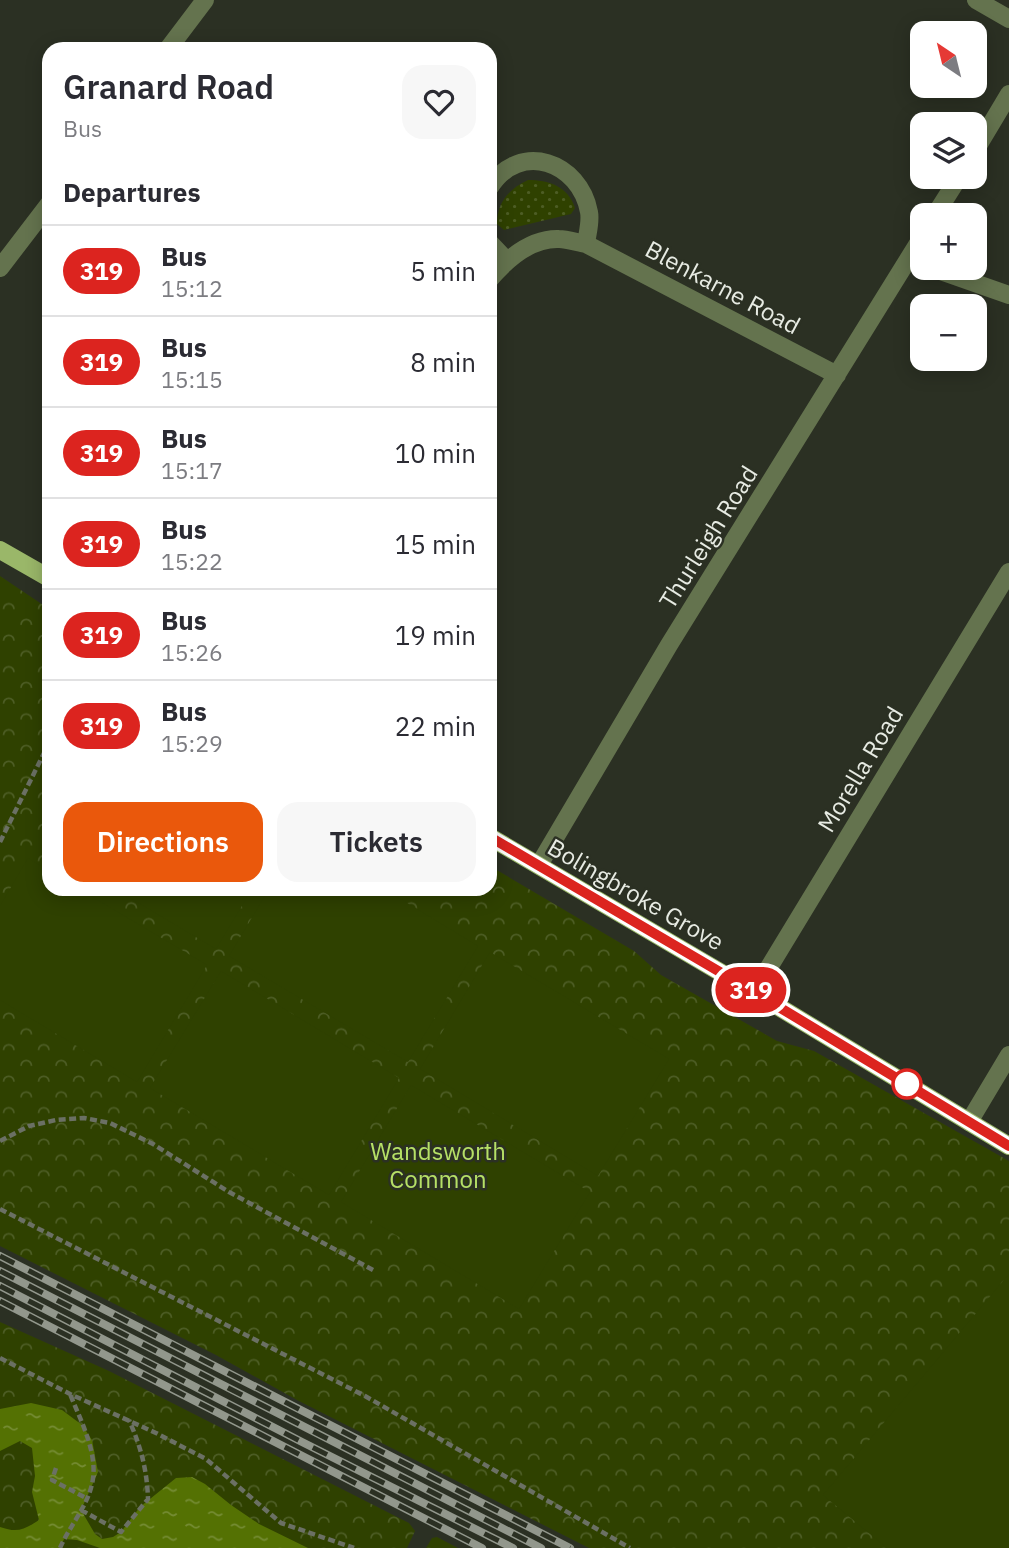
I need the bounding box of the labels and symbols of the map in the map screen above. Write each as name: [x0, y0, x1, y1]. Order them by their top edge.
north arrow: [910, 21, 987, 98]
street label: Blenkarne Road: [640, 233, 806, 341]
street label: Thurleigh Road: [651, 460, 765, 614]
street label: Morella Road: [810, 700, 910, 838]
street label: Bolingbroke Grove: [542, 831, 730, 957]
line badge: 319: [711, 967, 791, 1013]
unlabelled marker: [892, 1069, 922, 1099]
park label: Wandsworth Common: [370, 1135, 506, 1195]

